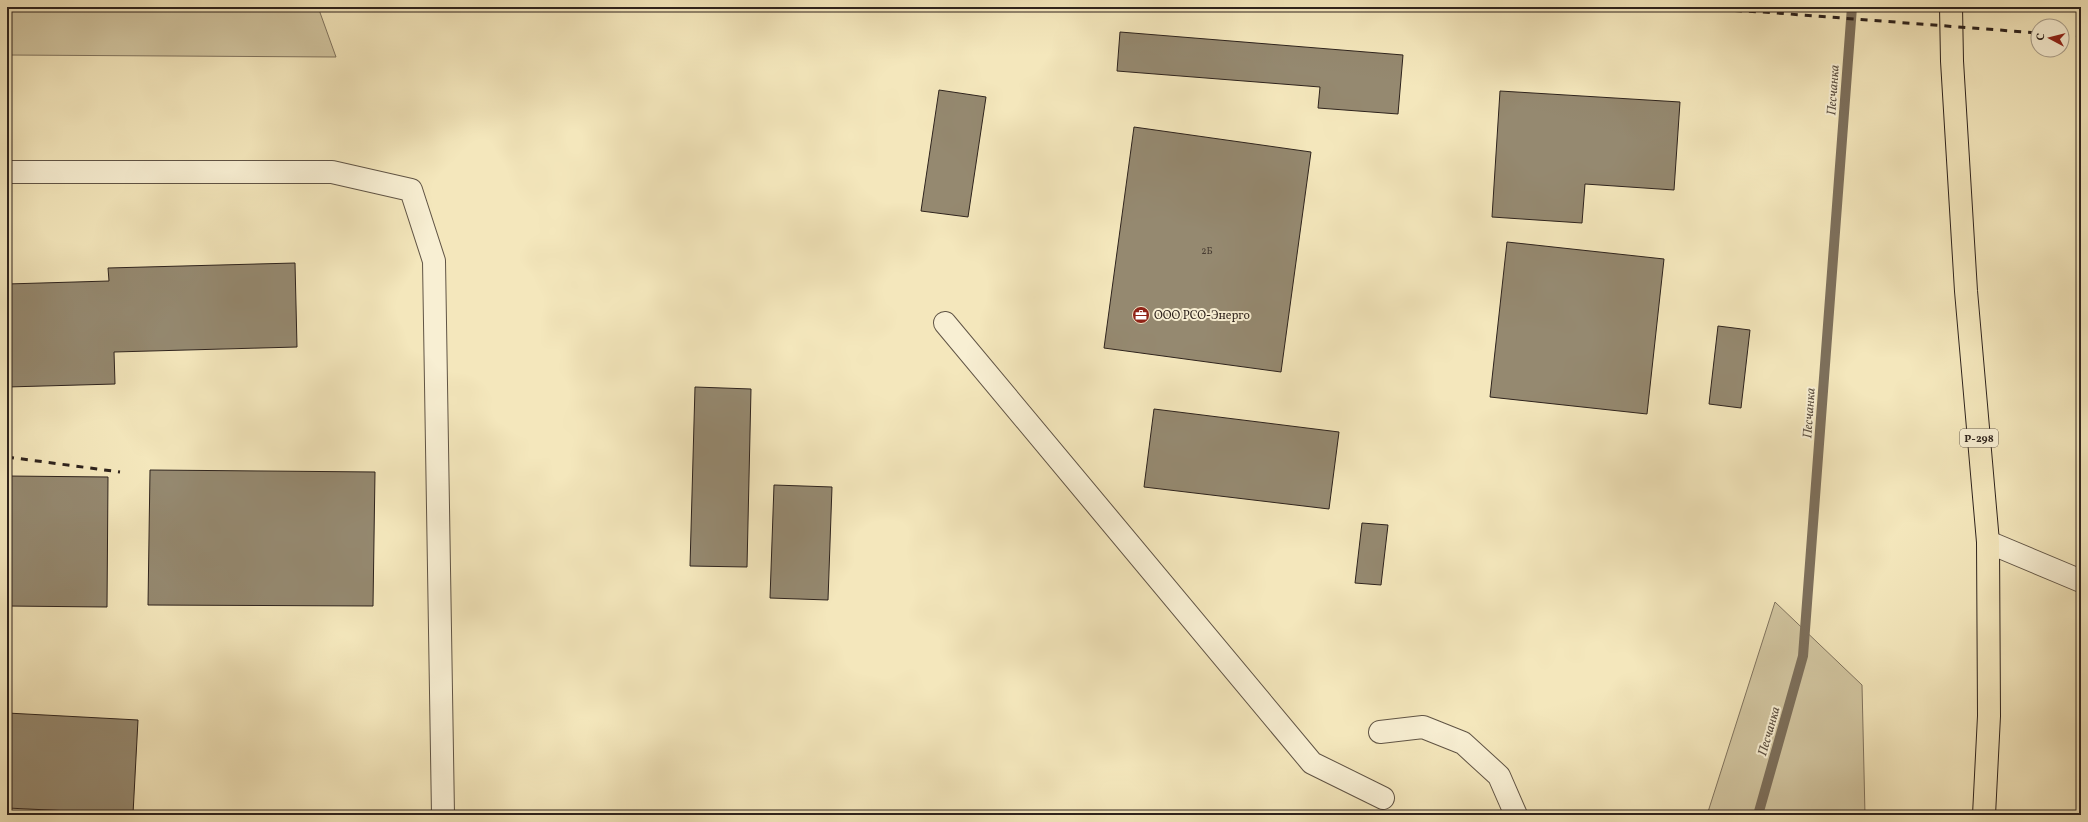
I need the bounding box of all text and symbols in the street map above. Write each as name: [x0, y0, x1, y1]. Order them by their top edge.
north arrow: [2030, 18, 2070, 58]
text: С: [2034, 33, 2049, 41]
water label: Песчанка: [1823, 64, 1845, 116]
house number: 2Б: [1201, 244, 1213, 258]
office icon: ООО РСО-Энерго: [1131, 305, 1151, 325]
place label: ООО РСО-Энерго: [1154, 308, 1250, 324]
water label: Песчанка: [1799, 387, 1821, 439]
road number: Р-298: [1960, 429, 1998, 447]
water label: Песчанка: [1754, 705, 1786, 758]

